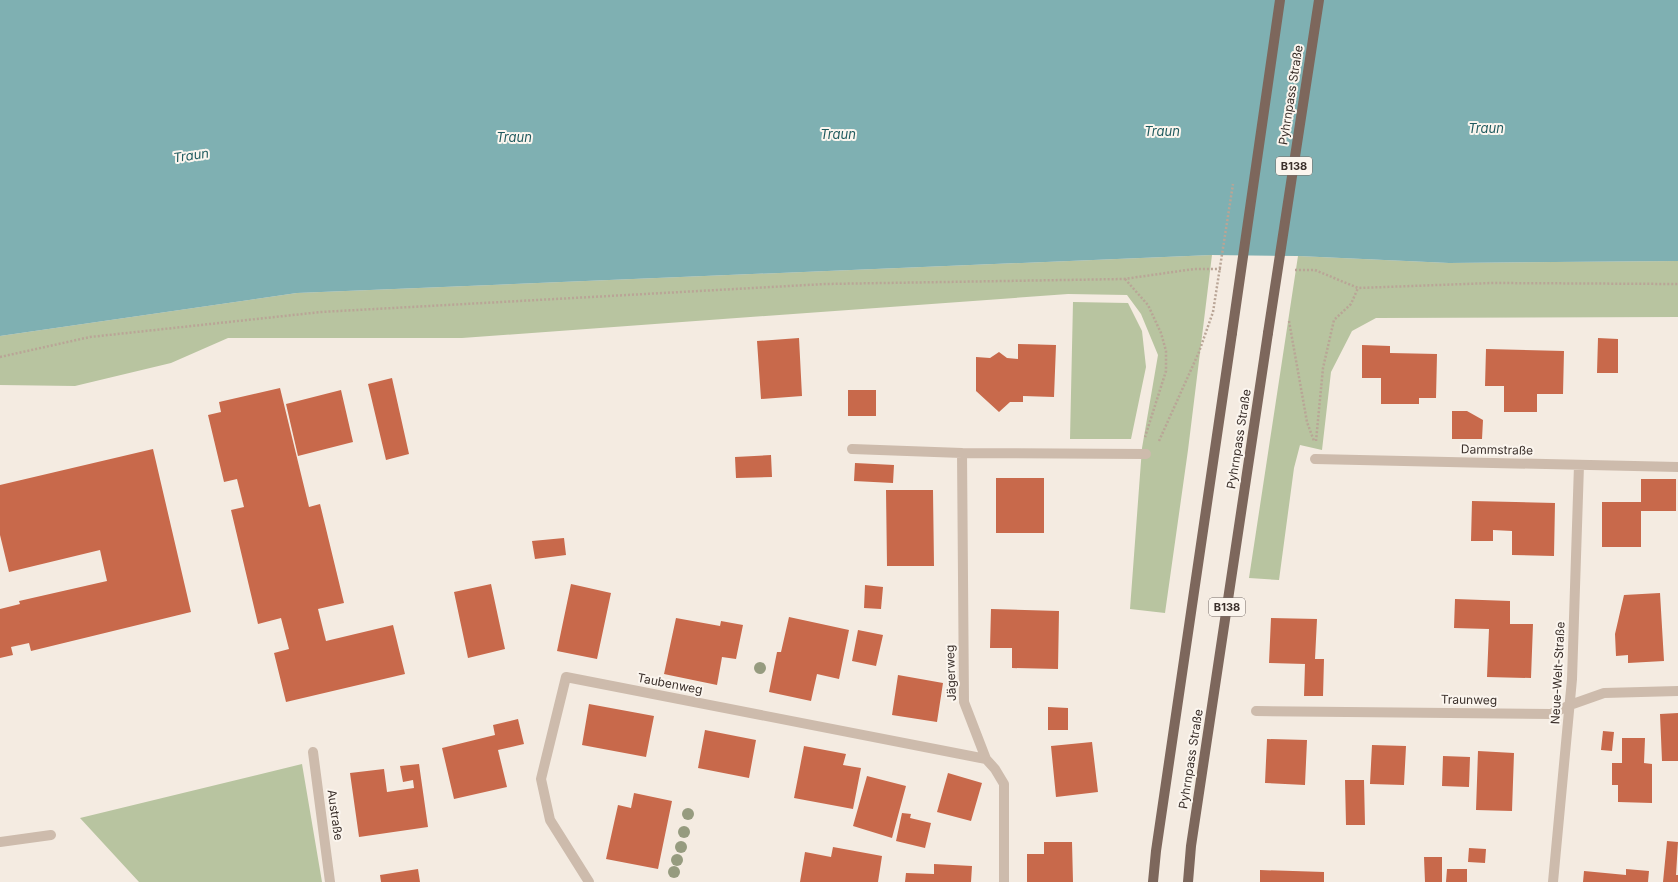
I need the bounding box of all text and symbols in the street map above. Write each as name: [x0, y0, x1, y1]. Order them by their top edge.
street label: Pyhrnpass Straße: [1275, 44, 1306, 146]
water label: Traun: [1468, 120, 1504, 136]
water label: Traun: [1144, 123, 1180, 139]
water label: Traun: [820, 126, 856, 142]
water label: Traun: [496, 129, 532, 145]
water label: Traun: [172, 145, 210, 165]
road number: B138: [1276, 157, 1312, 175]
street label: Pyhrnpass Straße: [1223, 388, 1254, 490]
street label: Dammstraße: [1461, 441, 1533, 458]
road number: B138: [1209, 598, 1245, 616]
street label: Neue-Welt-Straße: [1547, 621, 1568, 725]
street label: Jägerweg: [942, 645, 959, 702]
street label: Taubenweg: [636, 670, 704, 697]
street label: Traunweg: [1441, 692, 1497, 707]
street label: Pyhrnpass Straße: [1175, 708, 1206, 810]
street label: Austraße: [324, 788, 346, 841]

